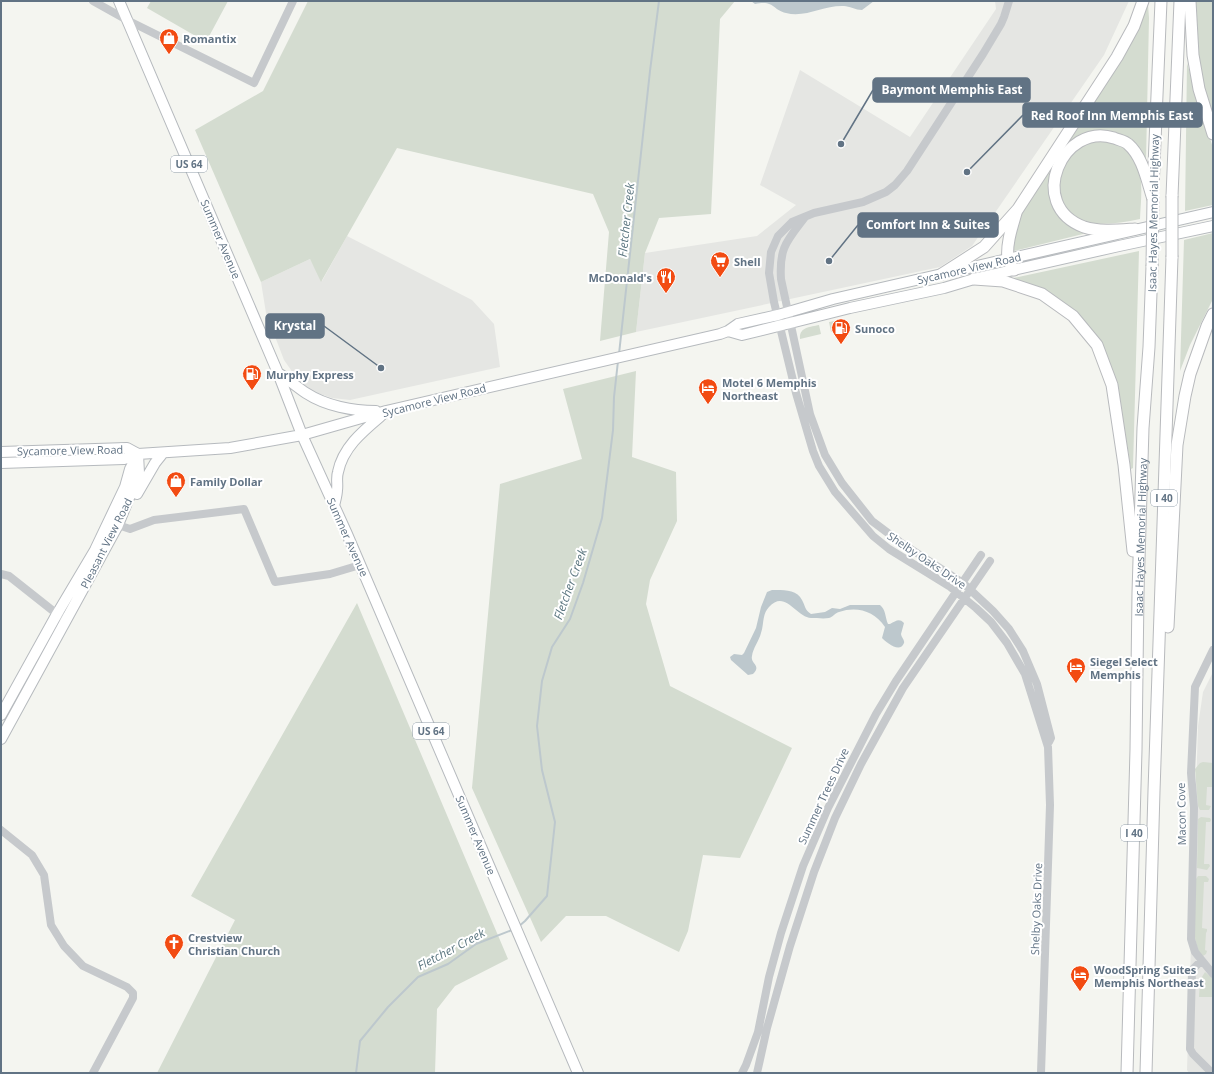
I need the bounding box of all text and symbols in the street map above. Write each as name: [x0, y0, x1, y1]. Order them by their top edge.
shop icon: Romantix: [158, 27, 180, 55]
place label: Romantix: [183, 31, 237, 46]
callout: Baymont Memphis East: [873, 78, 1030, 102]
text: Baymont Memphis East: [881, 81, 1023, 98]
callout: Red Roof Inn Memphis East: [1023, 103, 1202, 127]
text: Red Roof Inn Memphis East: [1031, 107, 1193, 124]
street label: Isaac Hayes Memorial Highway: [1144, 133, 1162, 292]
road number: US 64: [171, 156, 207, 172]
water label: Fletcher Creek: [614, 181, 638, 258]
street label: Summer Avenue: [197, 197, 245, 281]
callout: Comfort Inn & Suites: [858, 213, 998, 237]
text: Comfort Inn & Suites: [866, 216, 990, 233]
street label: Sycamore View Road: [915, 249, 1023, 287]
supermarket icon: Shell: [709, 250, 731, 278]
place label: Shell: [734, 254, 761, 269]
restaurant icon: McDonald's: [655, 266, 677, 294]
place label: McDonald's: [588, 270, 653, 285]
callout: Krystal: [266, 314, 324, 338]
text: Krystal: [274, 317, 316, 334]
fuel station icon: Sunoco: [830, 317, 852, 345]
place label: Sunoco: [855, 321, 895, 336]
fuel station icon: Murphy Express: [241, 363, 263, 391]
place label: Murphy Express: [266, 367, 354, 382]
place label: Motel 6 Memphis Northeast: [722, 375, 817, 403]
hotel icon: Motel 6 Memphis Northeast: [697, 377, 719, 405]
street label: Sycamore View Road: [381, 380, 487, 420]
street label: Sycamore View Road: [17, 442, 123, 458]
street label: Isaac Hayes Memorial Highway: [1130, 457, 1150, 617]
shop icon: Family Dollar: [165, 470, 187, 498]
place label: Family Dollar: [190, 474, 263, 489]
road number: I 40: [1151, 490, 1177, 506]
street label: Pleasant View Road: [77, 495, 135, 591]
street label: Summer Avenue: [324, 495, 372, 579]
street label: Shelby Oaks Drive: [885, 528, 969, 592]
water label: Fletcher Creek: [549, 545, 591, 622]
place label: Siegel Select Memphis: [1090, 654, 1158, 682]
hotel icon: Siegel Select Memphis: [1065, 656, 1087, 684]
road number: US 64: [413, 723, 449, 739]
street label: Summer Trees Drive: [794, 745, 852, 847]
street label: Macon Cove: [1173, 783, 1189, 845]
street label: Summer Avenue: [452, 793, 500, 877]
road number: I 40: [1121, 825, 1147, 841]
street label: Shelby Oaks Drive: [1027, 863, 1045, 955]
water label: Fletcher Creek: [414, 923, 489, 974]
place label: Crestview Christian Church: [188, 930, 280, 958]
church icon: Crestview Christian Church: [163, 932, 185, 960]
place label: WoodSpring Suites Memphis Northeast: [1094, 962, 1204, 990]
hotel icon: WoodSpring Suites Memphis Northeast: [1069, 964, 1091, 992]

